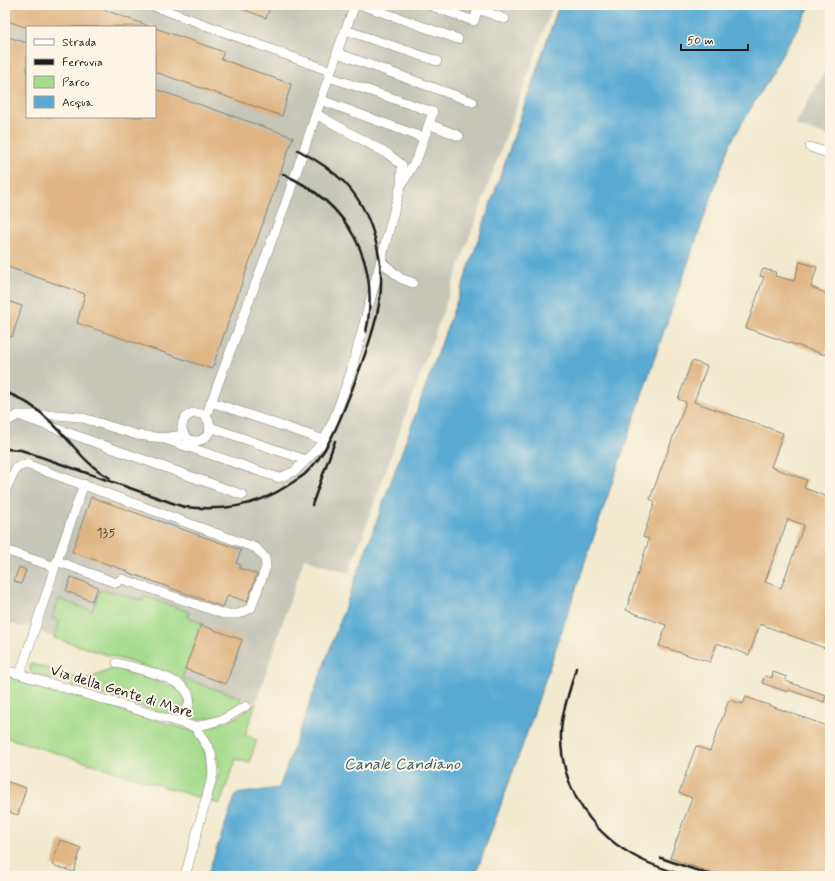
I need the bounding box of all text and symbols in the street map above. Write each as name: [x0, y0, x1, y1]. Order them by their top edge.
legend: [26, 26, 156, 118]
scale bar: [681, 26, 748, 52]
text: 50 m: [687, 33, 714, 49]
text: Strada: [62, 35, 96, 51]
text: Ferrovia: [62, 55, 103, 71]
text: Parco: [62, 75, 90, 91]
text: Acqua: [62, 95, 93, 111]
house number: 135: [97, 525, 115, 542]
street label: Via della Gente di Mare: [48, 661, 196, 723]
water label: Canale Candiano: [344, 754, 461, 775]

